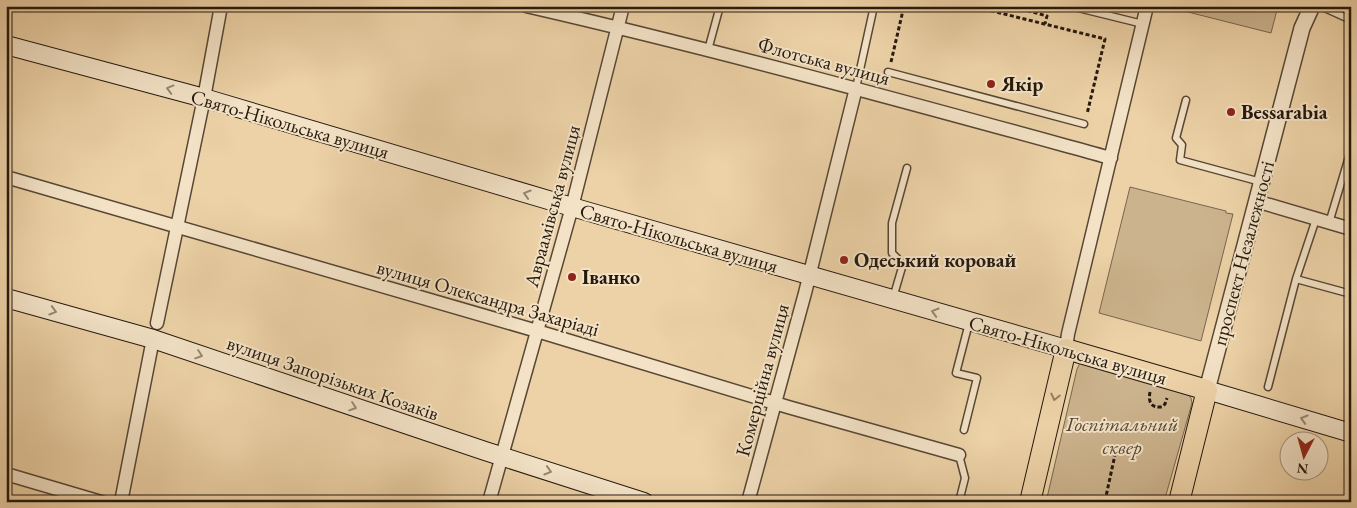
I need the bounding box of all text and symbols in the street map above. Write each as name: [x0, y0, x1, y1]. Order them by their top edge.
street label: Флотська вулиця: [755, 31, 893, 91]
place label: Якір: [1000, 71, 1043, 97]
marker: Якір: [985, 78, 997, 90]
street label: Свято-Нікольська вулиця: [188, 83, 392, 165]
one-way arrow: [165, 84, 174, 95]
place label: Bessarabia: [1241, 99, 1328, 125]
marker: Bessarabia: [1225, 106, 1237, 118]
street label: Авраамівська вулиця: [518, 122, 586, 291]
street label: проспект Незалежності: [1206, 158, 1280, 348]
one-way arrow: [524, 189, 532, 199]
street label: Свято-Нікольська вулиця: [577, 197, 781, 279]
place label: Одеський коровай: [854, 247, 1016, 273]
street label: вулиця Олександра Захаріаді: [374, 254, 602, 342]
marker: Одеський коровай: [838, 254, 850, 266]
place label: Іванко: [582, 264, 640, 290]
marker: Іванко: [566, 271, 578, 283]
street label: Комерційна вулиця: [729, 301, 795, 459]
one-way arrow: [49, 305, 58, 316]
one-way arrow: [931, 307, 939, 317]
street label: Свято-Нікольська вулиця: [966, 309, 1170, 391]
street label: вулиця Запорізьких Козаків: [224, 330, 442, 426]
one-way arrow: [194, 349, 202, 359]
one-way arrow: [1050, 392, 1061, 401]
one-way arrow: [348, 401, 356, 411]
park label: Госпітальний сквер: [1065, 411, 1178, 460]
one-way arrow: [1300, 414, 1309, 424]
north arrow: [1280, 430, 1330, 480]
text: N: [1295, 459, 1309, 478]
one-way arrow: [543, 466, 551, 476]

